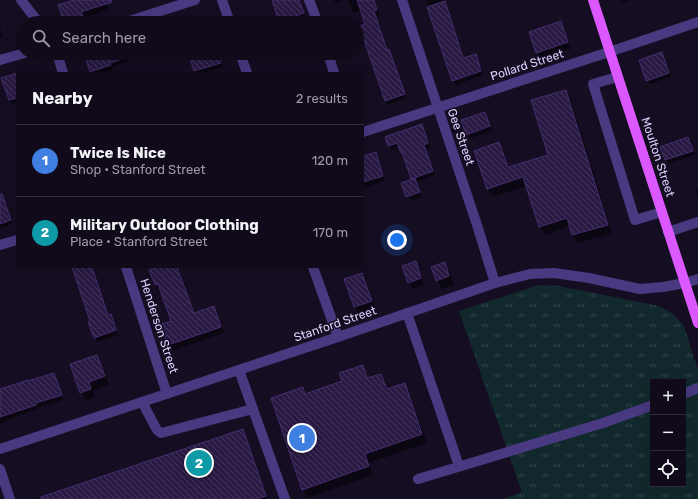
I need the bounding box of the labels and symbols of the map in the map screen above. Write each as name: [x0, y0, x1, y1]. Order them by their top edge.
street label: Pollard Street: [489, 46, 566, 83]
street label: Gee Street: [445, 107, 477, 168]
street label: Moulton Street: [639, 115, 678, 199]
your location: [387, 230, 407, 250]
street label: Henderson Street: [137, 277, 181, 375]
street label: Stanford Street: [292, 303, 378, 345]
pin: 1: [289, 423, 315, 453]
pin: 2: [186, 448, 212, 478]

